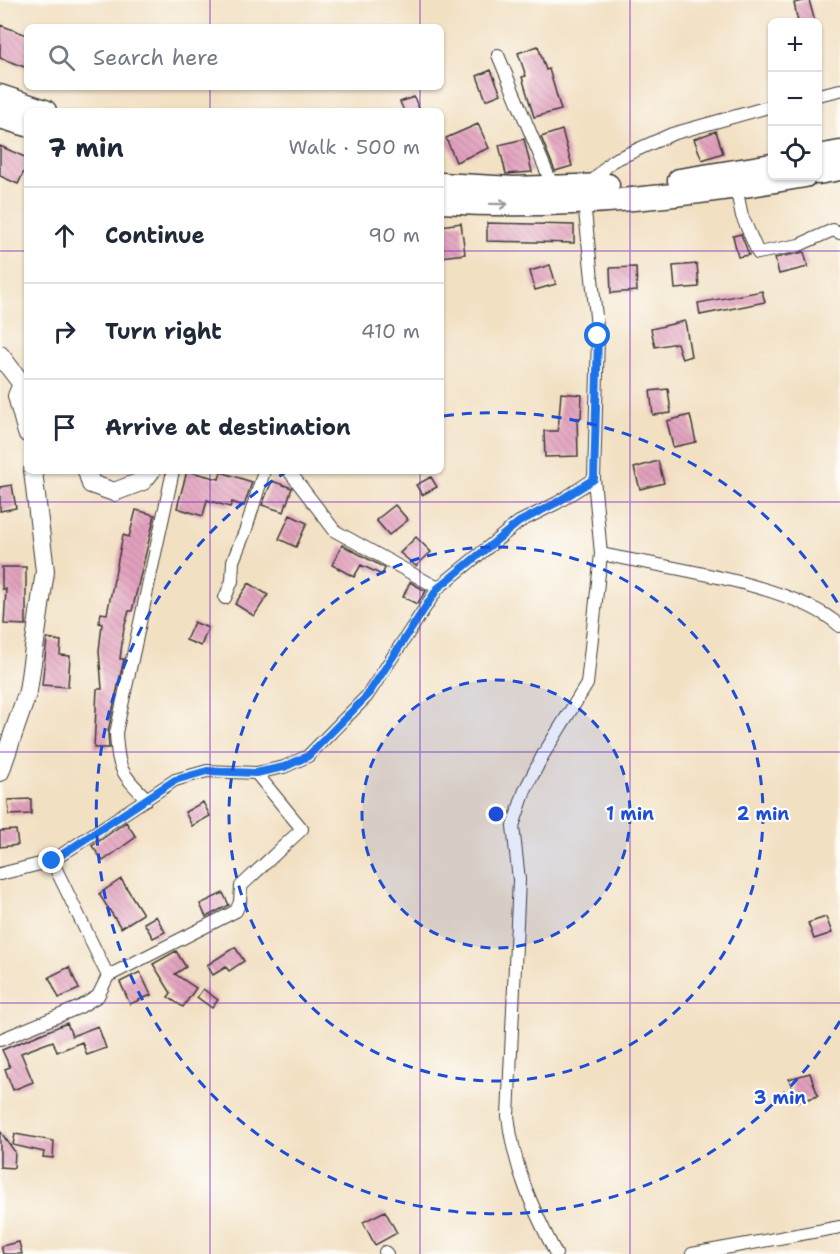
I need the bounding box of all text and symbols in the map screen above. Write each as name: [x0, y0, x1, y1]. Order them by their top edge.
map controls: [768, 18, 822, 180]
button: +: [768, 18, 822, 72]
search box: [24, 24, 444, 90]
icon: search: [45, 41, 78, 74]
text: Search here: [93, 43, 219, 72]
button: −: [768, 72, 822, 126]
button: locate: [768, 126, 822, 180]
text: 7 min: [48, 130, 124, 165]
text: Walk · 500 m: [288, 134, 420, 160]
one-way arrow: [489, 198, 509, 210]
icon: ahead: [48, 219, 81, 252]
text: Continue: [105, 221, 205, 250]
text: 90 m: [368, 222, 420, 248]
icon: right: [48, 315, 81, 348]
text: Turn right: [105, 317, 222, 346]
text: 410 m: [361, 318, 420, 344]
route start: [584, 322, 610, 348]
icon: arrive: [48, 411, 81, 444]
text: Arrive at destination: [105, 413, 351, 442]
text: 1 min: [606, 802, 654, 826]
text: 2 min: [737, 802, 789, 826]
centre of rings: [486, 804, 506, 824]
route end: [38, 847, 64, 873]
text: 3 min: [754, 1086, 806, 1110]

